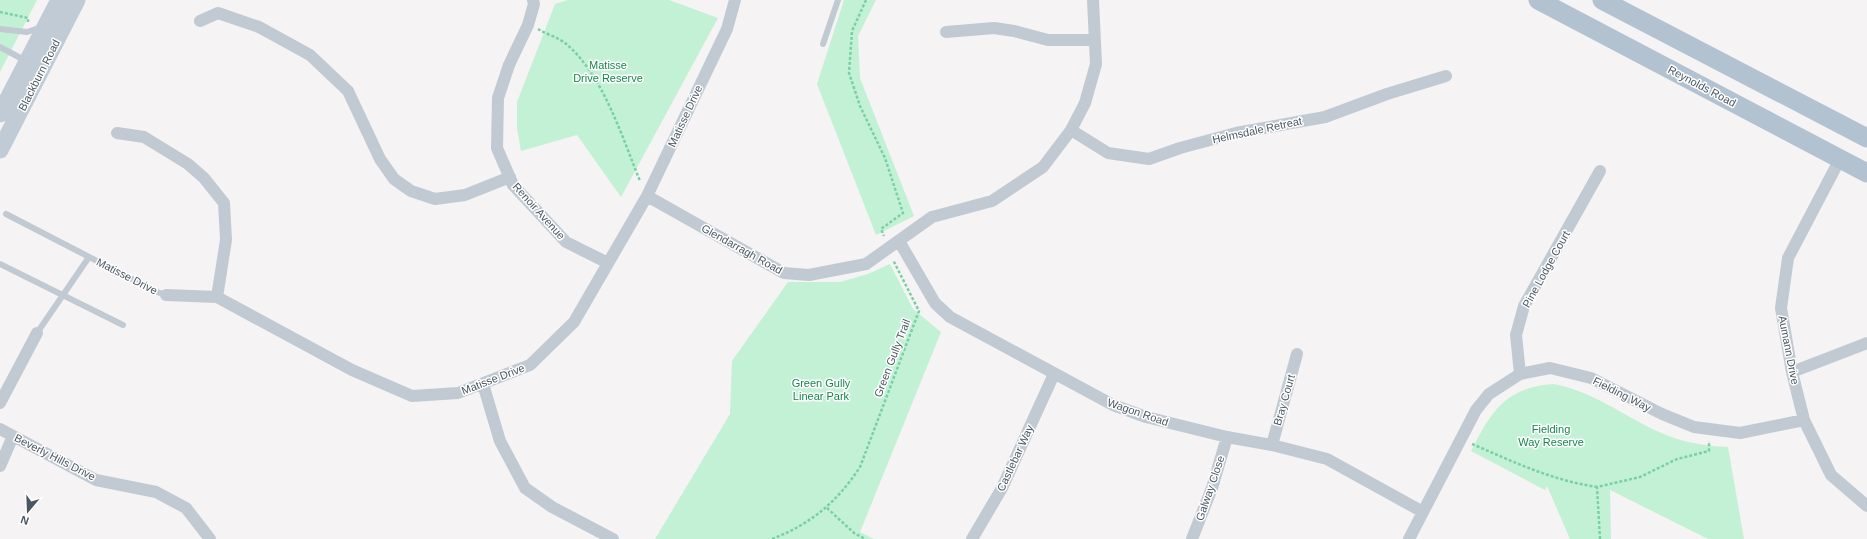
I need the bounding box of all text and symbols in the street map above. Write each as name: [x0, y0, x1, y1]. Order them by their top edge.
street label: Blackburn Road: [16, 37, 62, 113]
park label: Matisse Drive Reserve: [573, 59, 643, 84]
street label: Reynolds Road: [1666, 63, 1738, 109]
street label: Matisse Drive: [665, 83, 705, 149]
street label: Helmsdale Retreat: [1211, 115, 1303, 145]
street label: Renoir Avenue: [510, 180, 568, 242]
street label: Glendarragh Road: [700, 222, 784, 276]
street label: Pine Lodge Court: [1520, 229, 1572, 309]
street label: Matisse Drive: [95, 256, 159, 296]
street label: Aumann Drive: [1776, 315, 1802, 385]
street label: Green Gully Trail: [872, 317, 912, 399]
street label: Matisse Drive: [460, 361, 526, 397]
street label: Bray Court: [1271, 373, 1297, 427]
street label: Fielding Way: [1591, 374, 1653, 414]
park label: Green Gully Linear Park: [792, 377, 851, 402]
street label: Wagon Road: [1106, 396, 1170, 428]
street label: Castlebar Way: [994, 423, 1036, 493]
park label: Fielding Way Reserve: [1518, 423, 1584, 448]
street label: Beverly Hills Drive: [13, 431, 97, 483]
street label: Galway Close: [1193, 454, 1227, 522]
north arrow: [8, 491, 48, 531]
text: N: [19, 513, 30, 527]

